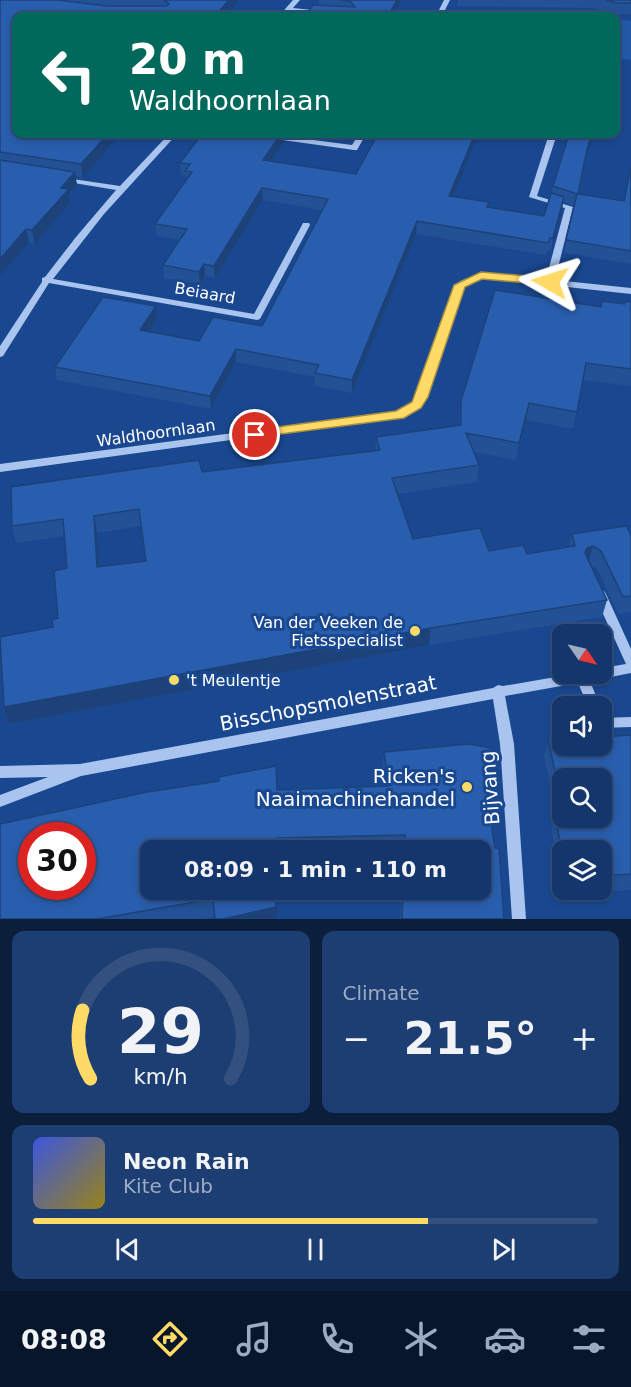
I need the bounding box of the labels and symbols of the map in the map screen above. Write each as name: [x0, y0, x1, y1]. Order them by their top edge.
position arrow: [518, 250, 582, 314]
street label: Beiaard: [173, 278, 237, 308]
pin: [229, 409, 280, 460]
street label: Waldhoornlaan: [95, 415, 217, 451]
place label: Van der Veeken de Fietsspecialist: [253, 613, 403, 650]
marker: Van der Veeken de Fietsspecialist: [408, 624, 422, 638]
north arrow: [552, 624, 612, 684]
street label: Bisschopsmolenstraat: [218, 670, 439, 736]
place label: 't Meulentje: [186, 671, 281, 690]
marker: 't Meulentje: [167, 673, 181, 687]
street label: Bijvang: [475, 750, 505, 826]
place label: Ricken's Naaimachinehandel: [256, 764, 455, 811]
marker: Ricken's Naaimachinehandel: [460, 780, 474, 794]
speed limit sign: 30: [18, 822, 96, 900]

